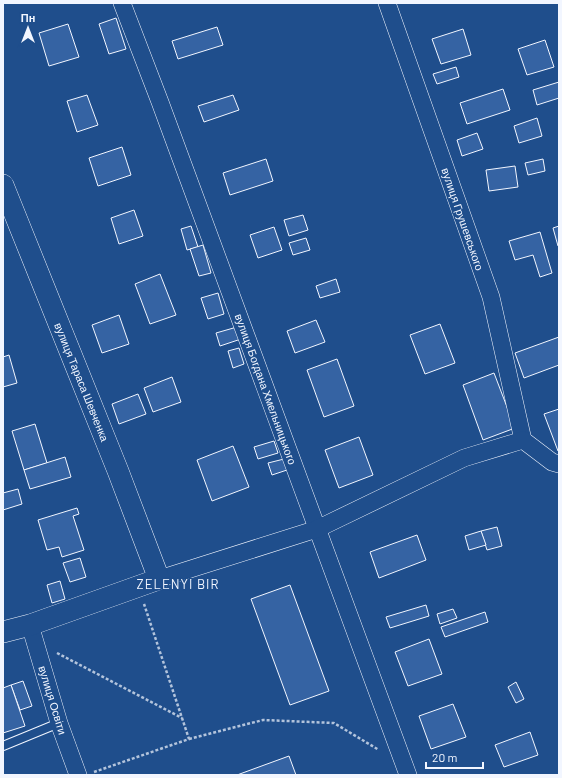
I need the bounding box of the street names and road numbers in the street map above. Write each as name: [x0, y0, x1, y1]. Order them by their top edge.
street label: вулиця Грушевського: [439, 166, 487, 272]
street label: вулиця Богдана Хмельницького: [233, 312, 299, 466]
street label: вулиця Тараса Шевченка: [52, 321, 112, 444]
street label: вулиця Освіти: [36, 664, 70, 736]

